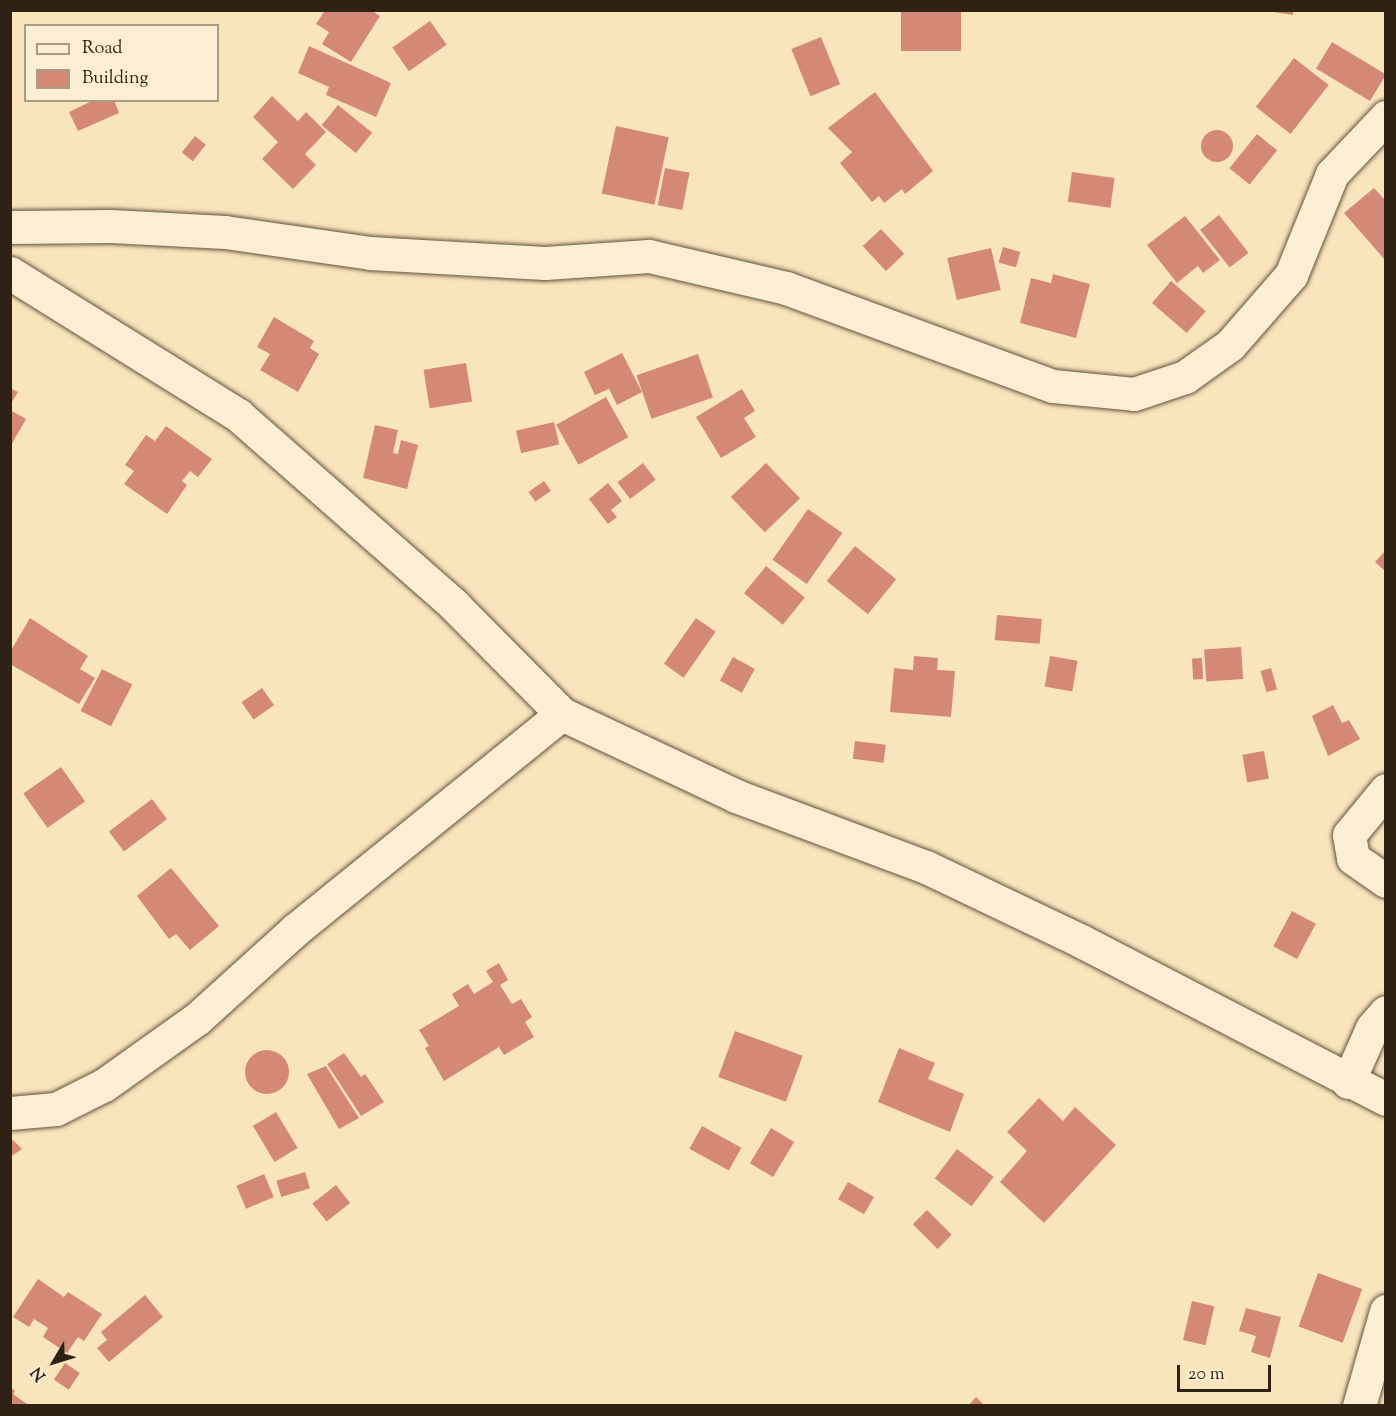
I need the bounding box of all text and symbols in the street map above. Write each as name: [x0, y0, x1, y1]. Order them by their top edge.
legend: [24, 24, 219, 102]
text: Road: [82, 36, 122, 62]
text: Building: [82, 66, 148, 92]
north arrow: [24, 1332, 84, 1392]
scale bar: [1180, 1353, 1274, 1391]
text: N: [26, 1361, 52, 1386]
text: 20 m: [1188, 1362, 1225, 1388]

